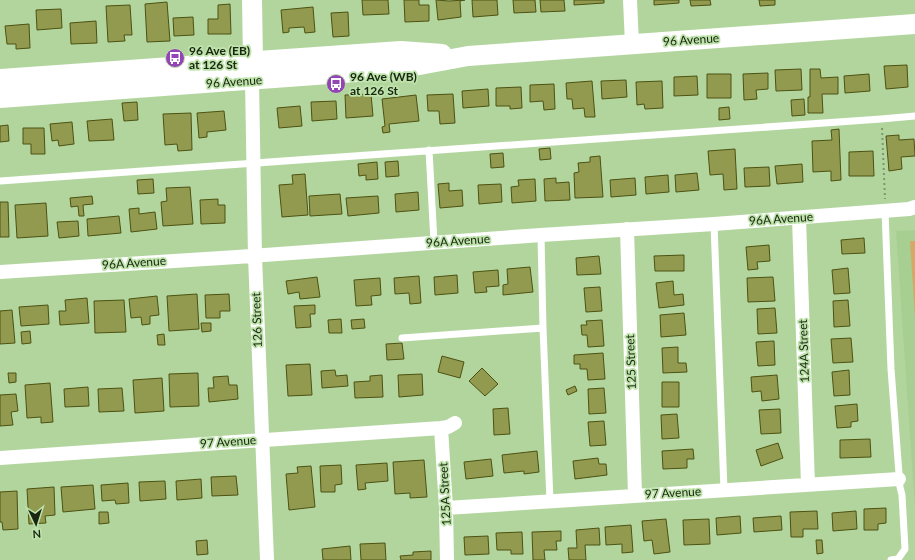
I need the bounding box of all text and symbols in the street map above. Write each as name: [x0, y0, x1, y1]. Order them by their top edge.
street label: 96 Avenue: [662, 30, 720, 49]
place label: 96 Ave (EB) at 126 St: [189, 43, 250, 72]
bus stop icon: 96 Ave (EB) at 126 St: [164, 47, 186, 69]
place label: 96 Ave (WB) at 126 St: [350, 69, 417, 98]
street label: 96 Avenue: [205, 72, 263, 91]
bus stop icon: 96 Ave (WB) at 126 St: [325, 73, 347, 95]
street label: 96A Avenue: [748, 209, 813, 228]
street label: 96A Avenue: [425, 231, 490, 250]
street label: 96A Avenue: [101, 253, 166, 272]
street label: 126 Street: [248, 291, 265, 348]
street label: 124A Street: [795, 318, 812, 383]
street label: 125 Street: [622, 333, 639, 390]
street label: 97 Avenue: [199, 432, 257, 451]
street label: 125A Street: [435, 461, 454, 526]
street label: 97 Avenue: [644, 484, 701, 501]
north arrow: [16, 504, 56, 544]
text: N: [32, 528, 41, 541]

